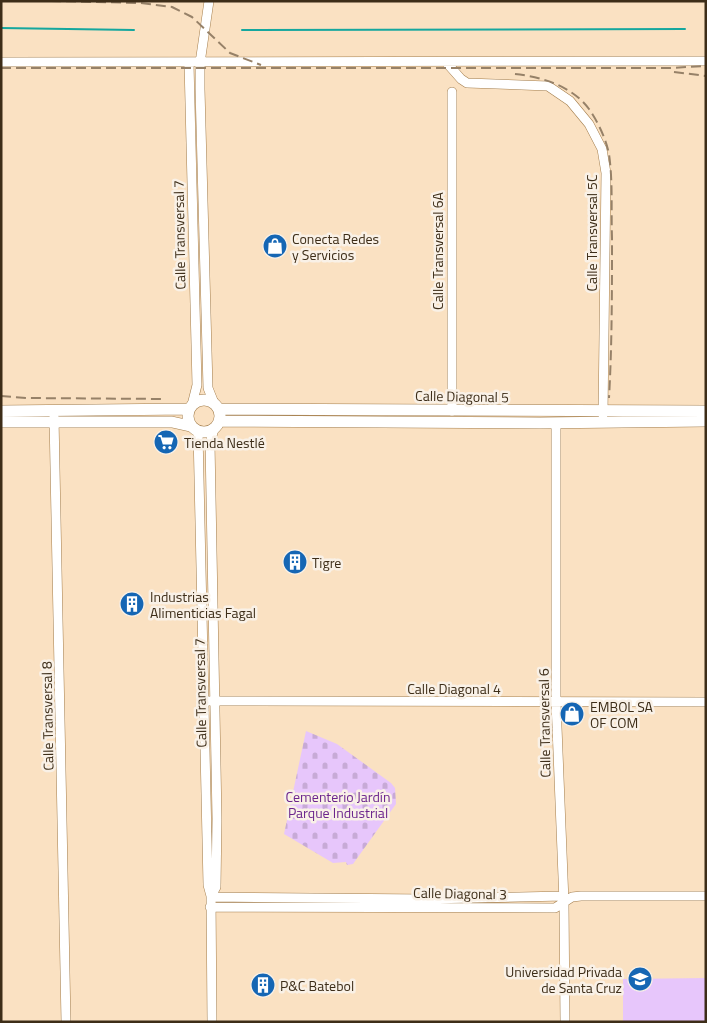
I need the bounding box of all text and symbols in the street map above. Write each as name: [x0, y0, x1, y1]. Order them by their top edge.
street label: Calle Transversal 5C: [581, 174, 602, 292]
street label: Calle Transversal 7: [168, 180, 190, 290]
street label: Calle Transversal 6A: [427, 191, 448, 310]
place label: Conecta Redes y Servicios: [292, 228, 379, 265]
shop icon: Conecta Redes y Servicios: [262, 233, 288, 259]
street label: Calle Diagonal 5: [415, 385, 509, 407]
supermarket icon: Tienda Nestlé: [153, 429, 179, 455]
place label: Tienda Nestlé: [184, 432, 265, 453]
building icon: Tigre: [282, 549, 308, 575]
place label: Tigre: [312, 552, 341, 573]
place label: Industrias Alimenticias Fagal: [150, 586, 256, 623]
building icon: Industrias Alimenticias Fagal: [119, 591, 145, 617]
street label: Calle Transversal 7: [189, 638, 211, 748]
street label: Calle Transversal 8: [36, 661, 58, 771]
street label: Calle Transversal 6: [533, 668, 555, 778]
street label: Calle Diagonal 4: [407, 678, 501, 699]
place label: EMBOL SA OF COM: [590, 696, 654, 733]
shop icon: EMBOL SA OF COM: [559, 701, 585, 727]
park label: Cementerio Jardín Parque Industrial: [286, 786, 390, 823]
street label: Calle Diagonal 3: [413, 882, 507, 904]
place label: Universidad Privada de Santa Cruz: [505, 961, 622, 998]
school or university icon: Universidad Privada de Santa Cruz: [627, 966, 653, 992]
building icon: P&C Batebol: [250, 972, 276, 998]
place label: P&C Batebol: [280, 975, 354, 996]

